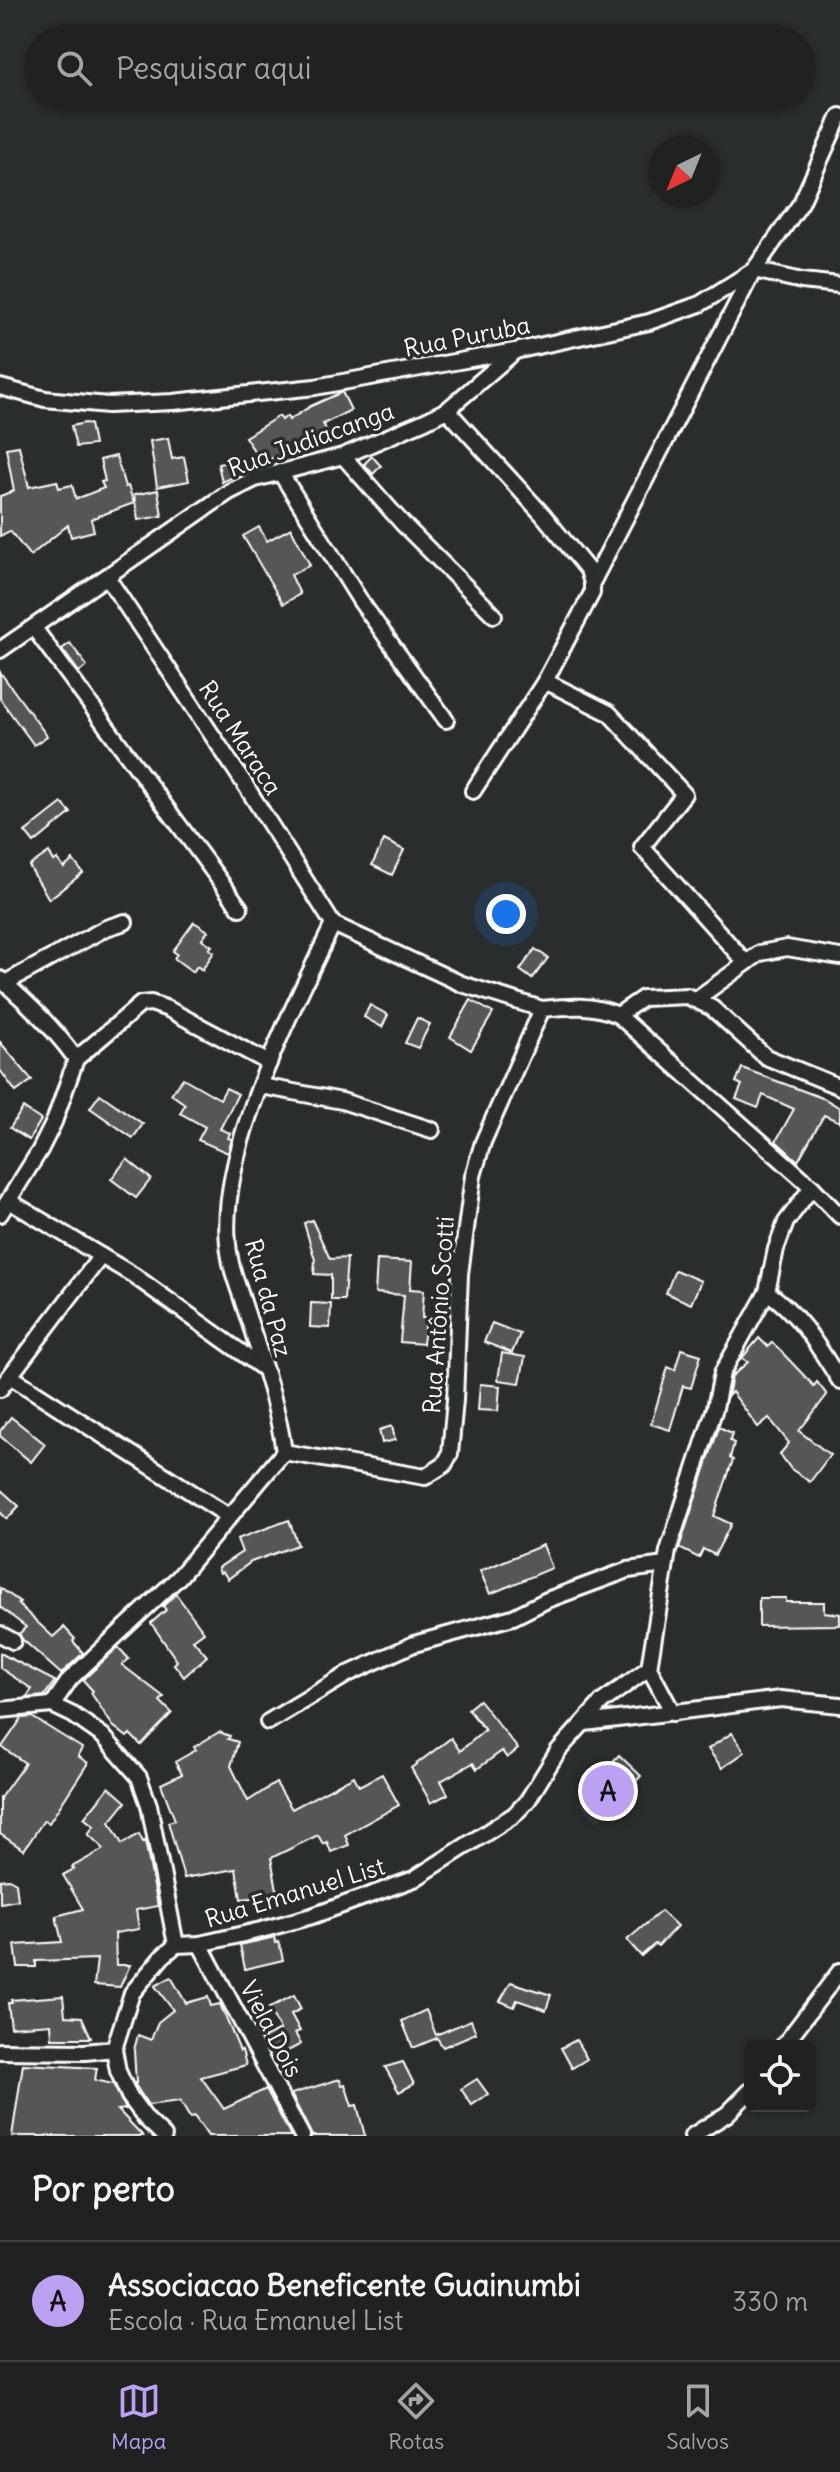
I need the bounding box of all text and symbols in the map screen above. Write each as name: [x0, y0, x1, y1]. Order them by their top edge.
search box: [24, 24, 816, 112]
icon: search: [52, 46, 96, 90]
text: Pesquisar aqui: [116, 49, 312, 87]
north arrow: [648, 136, 720, 208]
street label: Rua Puruba: [401, 309, 532, 363]
street label: Rua Judiacanga: [224, 395, 398, 483]
street label: Rua Maraca: [193, 675, 289, 800]
your location: [486, 894, 526, 934]
street label: Rua Antônio Scotti: [416, 1215, 460, 1415]
street label: Rua da Paz: [239, 1235, 299, 1360]
pin: A: [582, 1761, 634, 1821]
street label: Rua Emanuel List: [201, 1850, 388, 1934]
street label: Viela Dois: [234, 1975, 310, 2082]
map controls: [744, 2040, 816, 2112]
button: locate: [744, 2040, 816, 2112]
text: Por perto: [32, 2167, 175, 2210]
text: Associacao Beneficente Guainumbi: [108, 2266, 581, 2304]
text: A: [50, 2285, 66, 2318]
text: 330 m: [732, 2285, 808, 2318]
text: Escola · Rua Emanuel List: [108, 2304, 403, 2337]
tab: Mapa: [111, 2379, 166, 2455]
tab: Rotas: [388, 2379, 444, 2455]
tab: Salvos: [666, 2379, 729, 2455]

